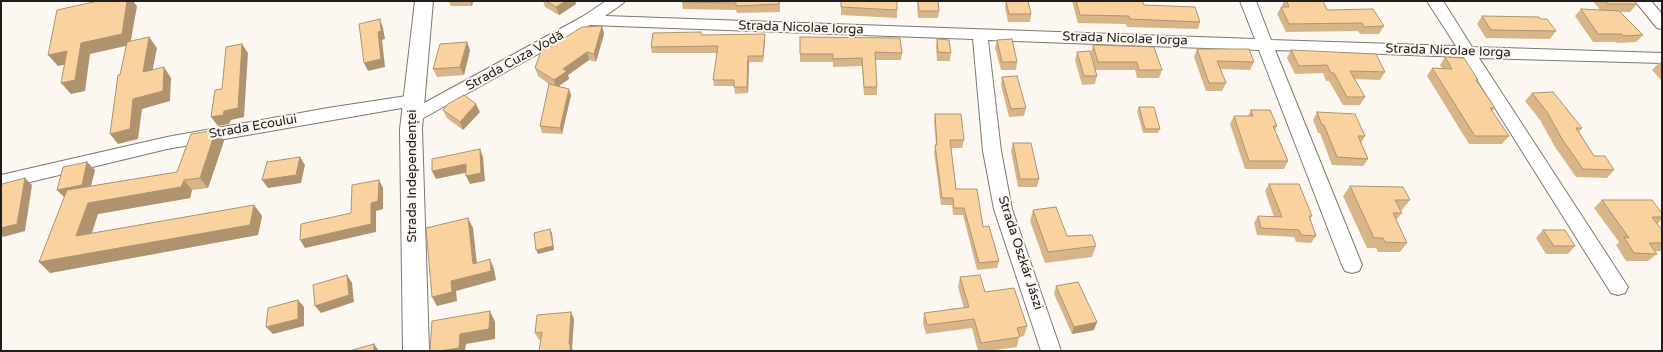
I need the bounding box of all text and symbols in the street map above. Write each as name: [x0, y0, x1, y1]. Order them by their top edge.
street label: Strada Nicolae Iorga: [738, 18, 864, 38]
street label: Strada Cuza Vodă: [463, 28, 567, 94]
street label: Strada Nicolae Iorga: [1062, 29, 1188, 49]
street label: Strada Nicolae Iorga: [1385, 41, 1511, 61]
street label: Strada Independenței: [405, 109, 421, 243]
street label: Strada Ecoului: [208, 112, 298, 142]
street label: Strada Oszkár Jászi: [994, 194, 1046, 312]

